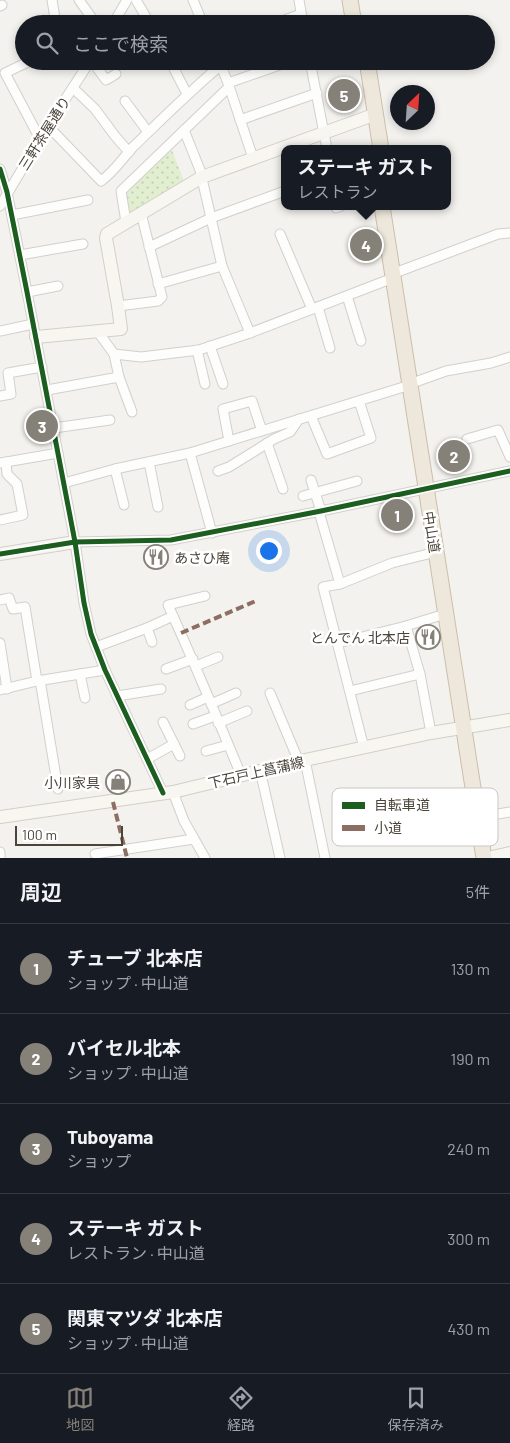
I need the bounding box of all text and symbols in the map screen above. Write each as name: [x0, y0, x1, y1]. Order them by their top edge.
search box: [15, 15, 495, 70]
icon: search: [33, 29, 61, 57]
text: ここで検索: [73, 32, 168, 55]
pin: 5: [328, 76, 360, 114]
north arrow: [390, 85, 435, 130]
street label: 三軒茶屋通り: [15, 93, 73, 173]
popup: [281, 145, 451, 210]
text: ステーキ ガスト: [298, 155, 434, 178]
text: レストラン: [298, 182, 378, 201]
pin: 4: [350, 226, 382, 264]
pin: 3: [26, 407, 58, 445]
pin: 2: [438, 437, 470, 475]
pin: 1: [381, 496, 413, 534]
street label: 中山道: [420, 510, 444, 554]
your location: [256, 538, 282, 564]
restaurant icon: あさひ庵: [143, 544, 169, 570]
place label: あさひ庵: [174, 549, 230, 566]
restaurant icon: とんでん 北本店: [415, 624, 441, 650]
place label: とんでん 北本店: [310, 629, 410, 646]
street label: 下石戸上菖蒲線: [206, 753, 306, 791]
shop icon: 小川家具: [105, 769, 131, 795]
place label: 小川家具: [44, 774, 100, 791]
legend: [332, 788, 498, 846]
text: 自転車道: [374, 796, 430, 813]
text: 小道: [374, 819, 402, 836]
scale bar: [15, 823, 122, 846]
text: 100 m: [22, 826, 57, 843]
text: 周辺: [20, 879, 62, 904]
text: 5件: [466, 882, 490, 901]
text: チューブ 北本店: [67, 946, 203, 969]
text: 1: [33, 959, 39, 978]
text: 130 m: [451, 959, 490, 978]
text: ショップ · 中山道: [67, 973, 189, 992]
text: バイセル北本: [67, 1036, 181, 1059]
text: 2: [32, 1049, 40, 1068]
text: 190 m: [451, 1049, 490, 1068]
text: ショップ · 中山道: [67, 1063, 189, 1082]
text: Tuboyama: [67, 1125, 153, 1148]
text: 3: [32, 1139, 40, 1158]
text: 240 m: [447, 1139, 490, 1158]
text: ショップ: [67, 1151, 131, 1170]
text: ステーキ ガスト: [67, 1216, 204, 1239]
text: 4: [31, 1229, 41, 1248]
text: 300 m: [447, 1229, 490, 1248]
text: レストラン · 中山道: [67, 1243, 205, 1262]
text: 関東マツダ 北本店: [67, 1306, 223, 1329]
text: 5: [32, 1319, 40, 1338]
text: 430 m: [447, 1319, 490, 1338]
text: ショップ · 中山道: [67, 1333, 189, 1352]
tab: 地図: [66, 1384, 94, 1434]
tab: 経路: [227, 1384, 255, 1434]
tab: 保存済み: [388, 1384, 444, 1434]

